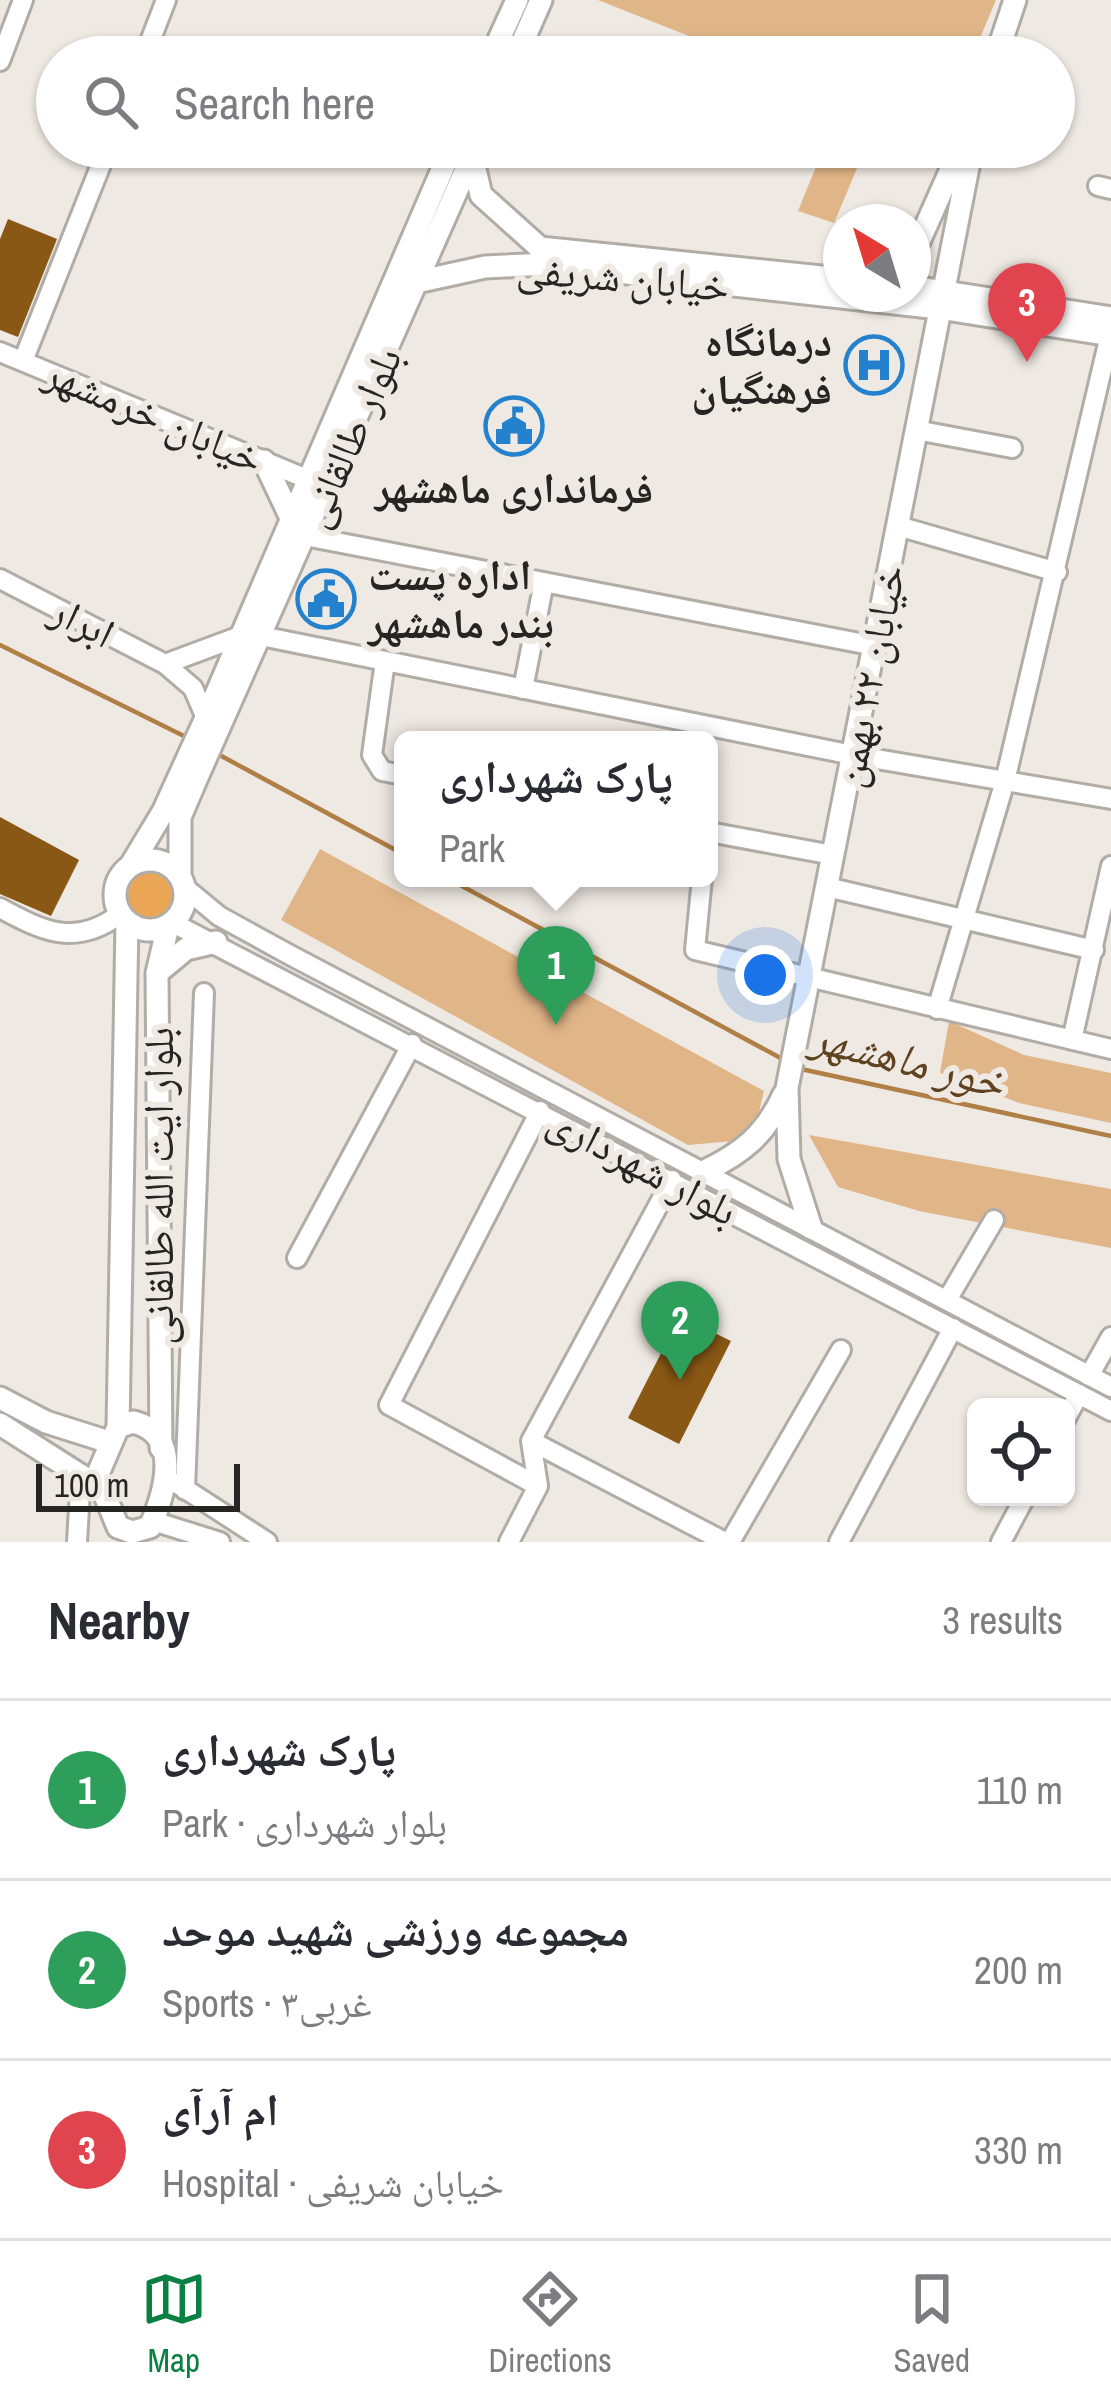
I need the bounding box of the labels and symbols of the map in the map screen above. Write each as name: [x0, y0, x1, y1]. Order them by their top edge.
north arrow: [823, 204, 931, 312]
street label: خیابان شریفی: [514, 240, 732, 314]
pin: 3: [988, 263, 1066, 362]
place label: درمانگاه فرهنگیان: [691, 313, 832, 417]
hospital icon: درمانگاه فرهنگیان: [843, 334, 905, 396]
street label: بلوار طالقانی: [285, 338, 415, 536]
street label: خیابان خرمشهر: [35, 343, 272, 486]
public building icon: فرمانداری ماهشهر: [483, 395, 545, 457]
place label: فرمانداری ماهشهر: [373, 460, 653, 516]
place label: اداره پست بندر ماهشهر: [366, 547, 554, 651]
street label: خیابان ۲۲ بهمن: [820, 560, 918, 792]
public building icon: اداره پست بندر ماهشهر: [295, 568, 357, 630]
street label: ابرار: [41, 581, 125, 661]
pin: 1: [517, 926, 595, 1025]
your location: [735, 945, 795, 1005]
water label: خور ماهشهر: [802, 1004, 1013, 1112]
street label: بلوار ایت الله طالقانی: [130, 1027, 186, 1345]
street label: بلوار شهرداری: [538, 1092, 748, 1238]
pin: 2: [641, 1281, 719, 1380]
scale bar: [36, 1458, 240, 1511]

